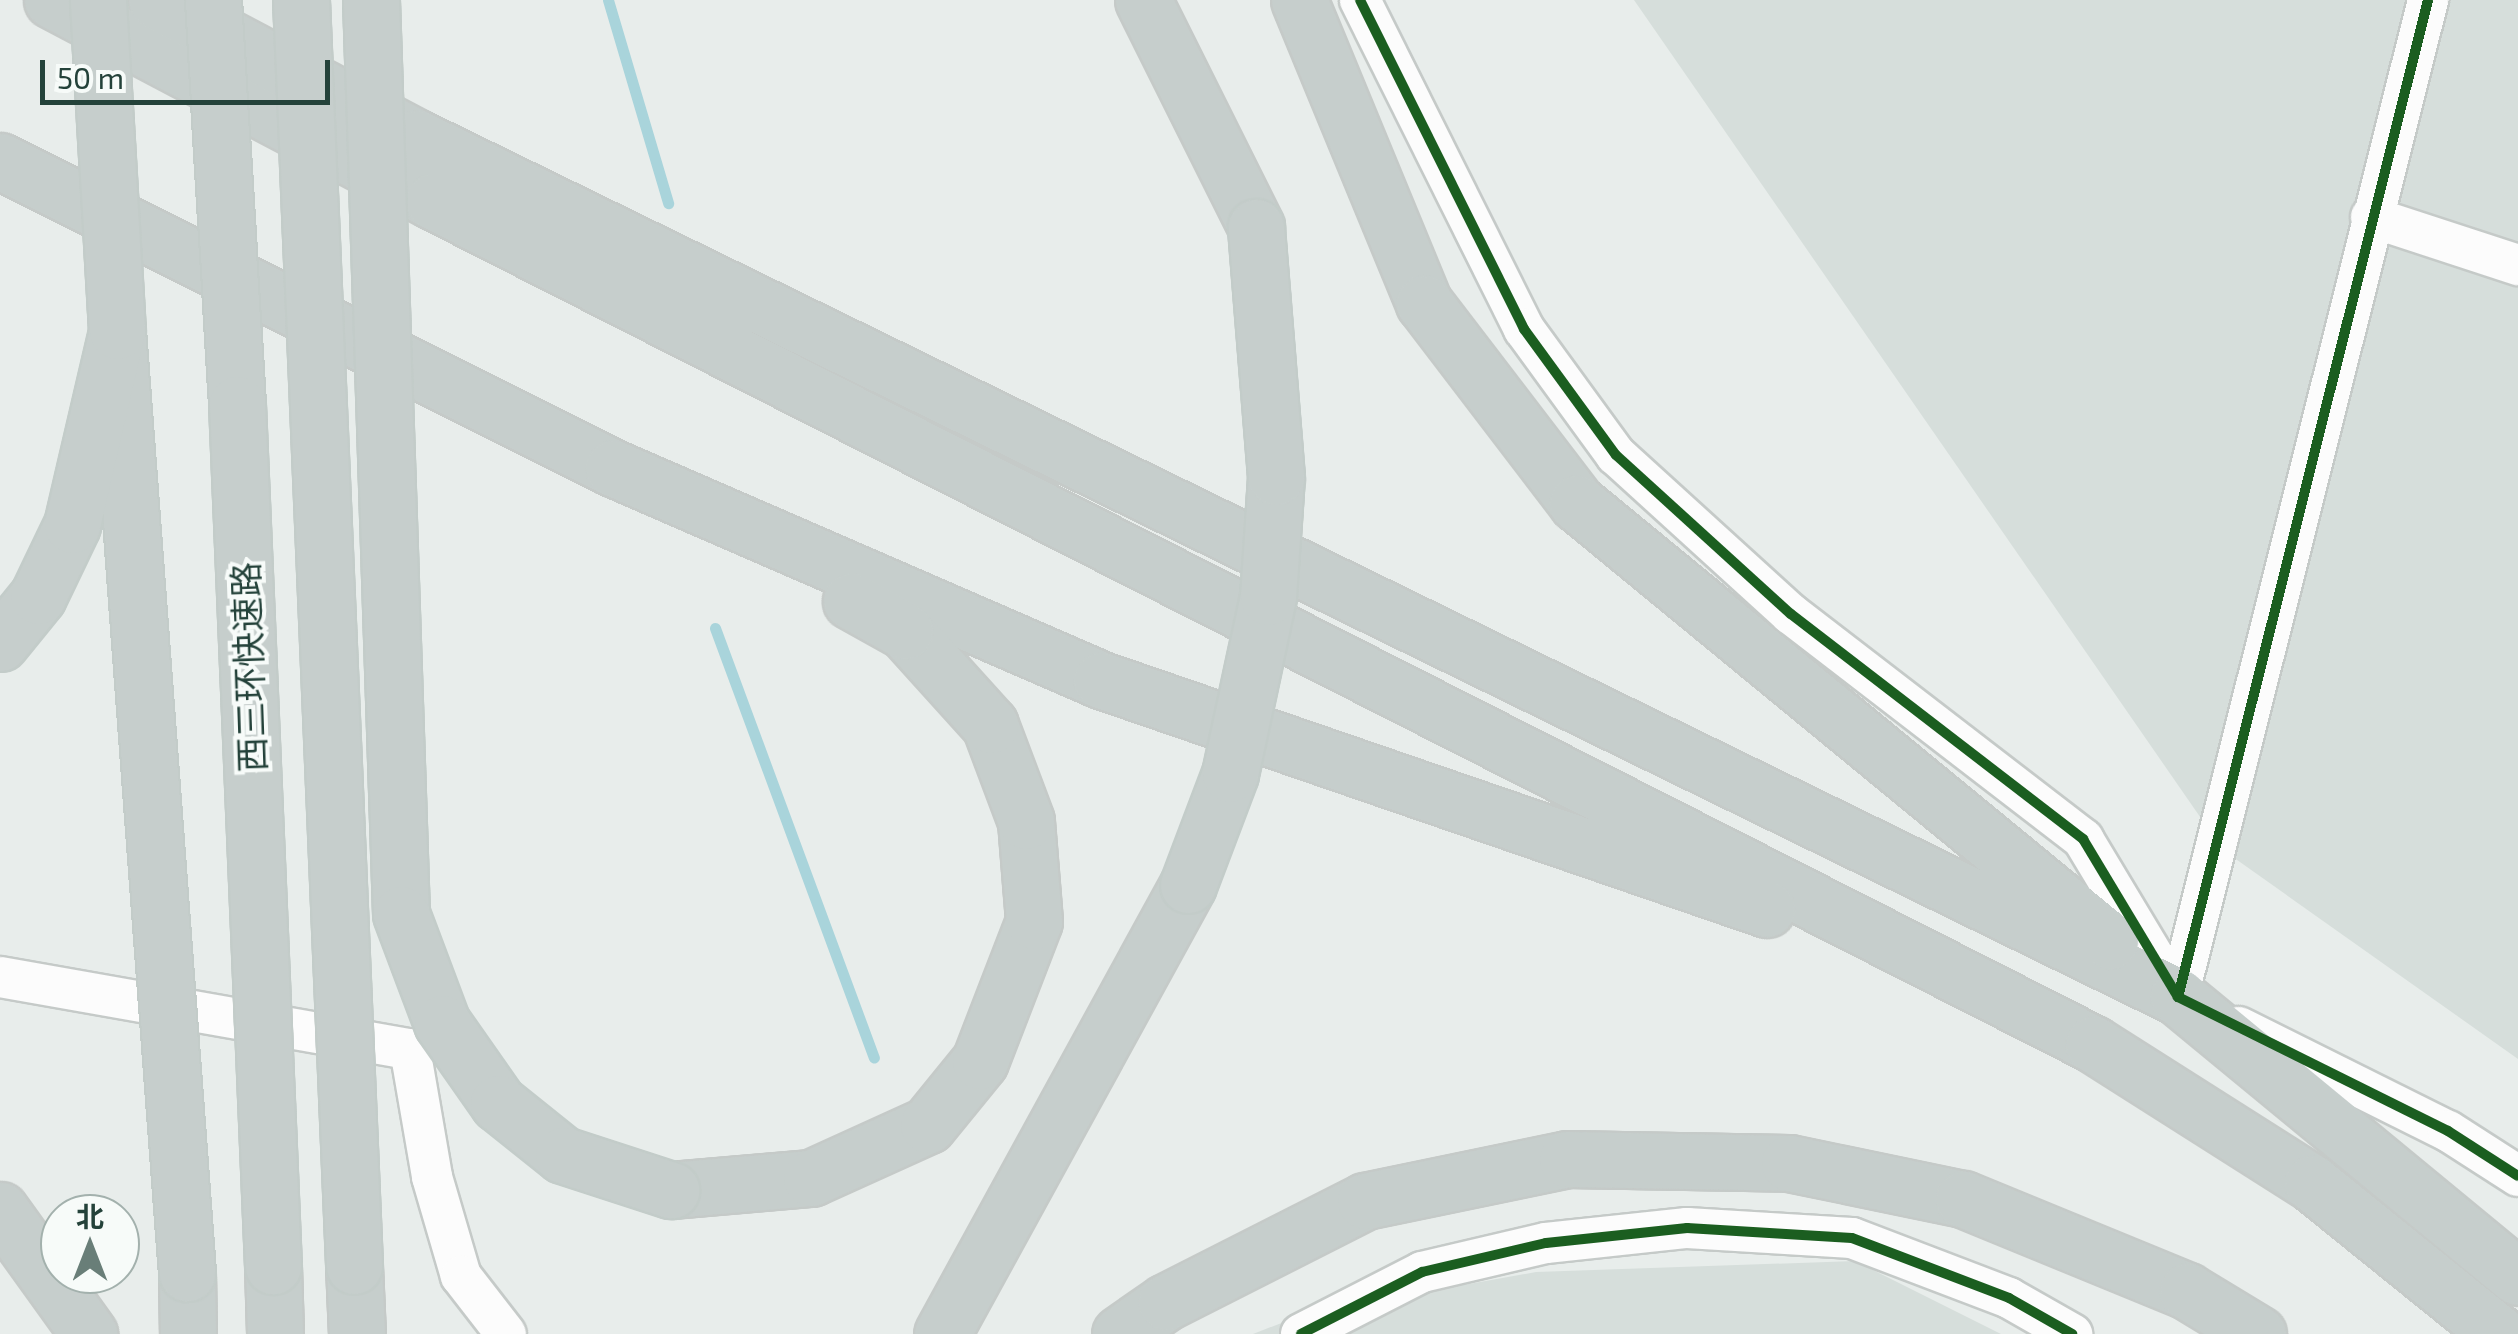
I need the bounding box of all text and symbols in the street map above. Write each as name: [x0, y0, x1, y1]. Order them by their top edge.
scale bar: [45, 40, 335, 102]
text: 50 m: [57, 59, 124, 95]
street label: 西三环快速路: [223, 561, 273, 773]
north arrow: [40, 1194, 140, 1294]
text: 北: [76, 1199, 104, 1233]

